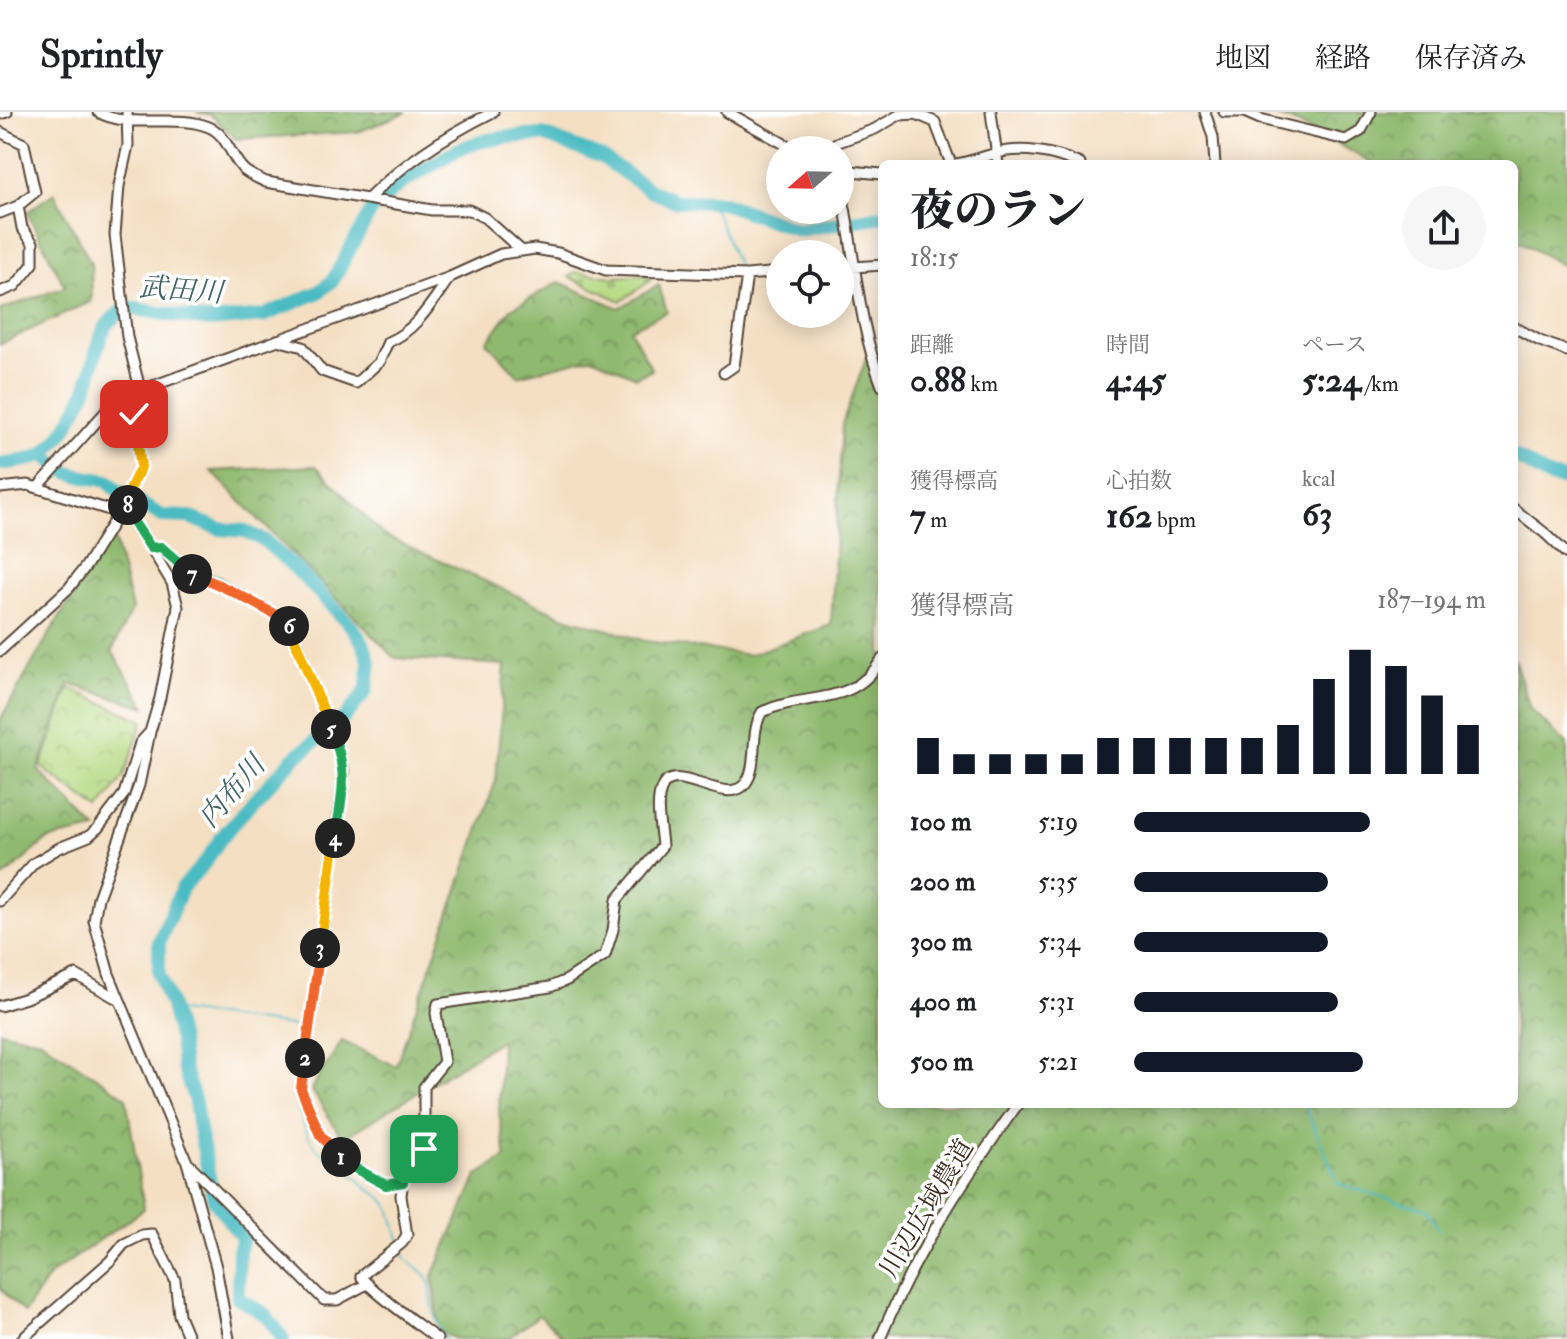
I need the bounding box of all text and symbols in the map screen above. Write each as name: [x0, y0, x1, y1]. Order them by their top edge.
text: Sprintly: [40, 31, 162, 79]
text: 地図: [1215, 41, 1271, 76]
text: 経路: [1315, 41, 1371, 76]
text: 保存済み: [1415, 41, 1527, 76]
north arrow: [766, 136, 854, 224]
map controls: [766, 136, 854, 328]
text: 夜のラン: [910, 184, 1086, 239]
button: share: [1402, 186, 1486, 270]
button: locate: [766, 240, 854, 328]
text: 18:15: [910, 242, 959, 274]
water label: 武田川: [138, 270, 227, 311]
text: 距離: [910, 331, 954, 359]
text: 時間: [1106, 331, 1150, 359]
text: ペース: [1302, 331, 1367, 359]
text: 0.88: [910, 359, 966, 402]
text: 4:45: [1106, 359, 1166, 402]
text: 5:24: [1302, 359, 1361, 402]
text: km: [966, 370, 998, 398]
text: /km: [1361, 370, 1399, 398]
pin: [100, 380, 168, 448]
icon: check: [112, 392, 156, 436]
text: kcal: [1302, 465, 1336, 493]
text: 獲得標高: [910, 467, 998, 495]
text: 心拍数: [1106, 467, 1172, 495]
pin: 8: [108, 485, 148, 525]
text: 8: [123, 491, 133, 519]
text: 63: [1302, 493, 1332, 536]
text: 7: [910, 495, 926, 538]
text: 162: [1106, 495, 1152, 538]
text: m: [926, 506, 947, 534]
text: bpm: [1152, 506, 1196, 534]
pin: 7: [172, 554, 212, 594]
text: 7: [187, 560, 197, 588]
text: 187–194 m: [1377, 584, 1486, 616]
text: 獲得標高: [910, 590, 1014, 622]
pin: 6: [269, 606, 309, 646]
text: 6: [283, 612, 295, 640]
pin: 5: [311, 709, 351, 749]
text: 5: [326, 715, 336, 743]
water label: 内布川: [191, 747, 275, 835]
text: 100 m: [910, 806, 971, 838]
text: 5:19: [1038, 806, 1078, 838]
pin: 4: [315, 818, 355, 858]
text: 4: [329, 824, 341, 852]
text: 200 m: [910, 866, 975, 898]
text: 5:35: [1038, 866, 1077, 898]
text: 300 m: [910, 926, 972, 958]
text: 5:34: [1038, 926, 1080, 958]
pin: 3: [300, 928, 340, 968]
text: 3: [316, 934, 324, 962]
text: 400 m: [910, 986, 976, 1018]
text: 5:31: [1038, 986, 1075, 1018]
pin: 2: [285, 1038, 325, 1078]
text: 2: [299, 1044, 311, 1072]
text: 500 m: [910, 1046, 974, 1078]
text: 5:21: [1038, 1046, 1078, 1078]
pin: [390, 1115, 458, 1183]
icon: arrive: [402, 1127, 446, 1171]
street label: 川辺広域農道: [873, 1133, 981, 1284]
pin: 1: [321, 1137, 361, 1177]
text: 1: [337, 1143, 345, 1171]

